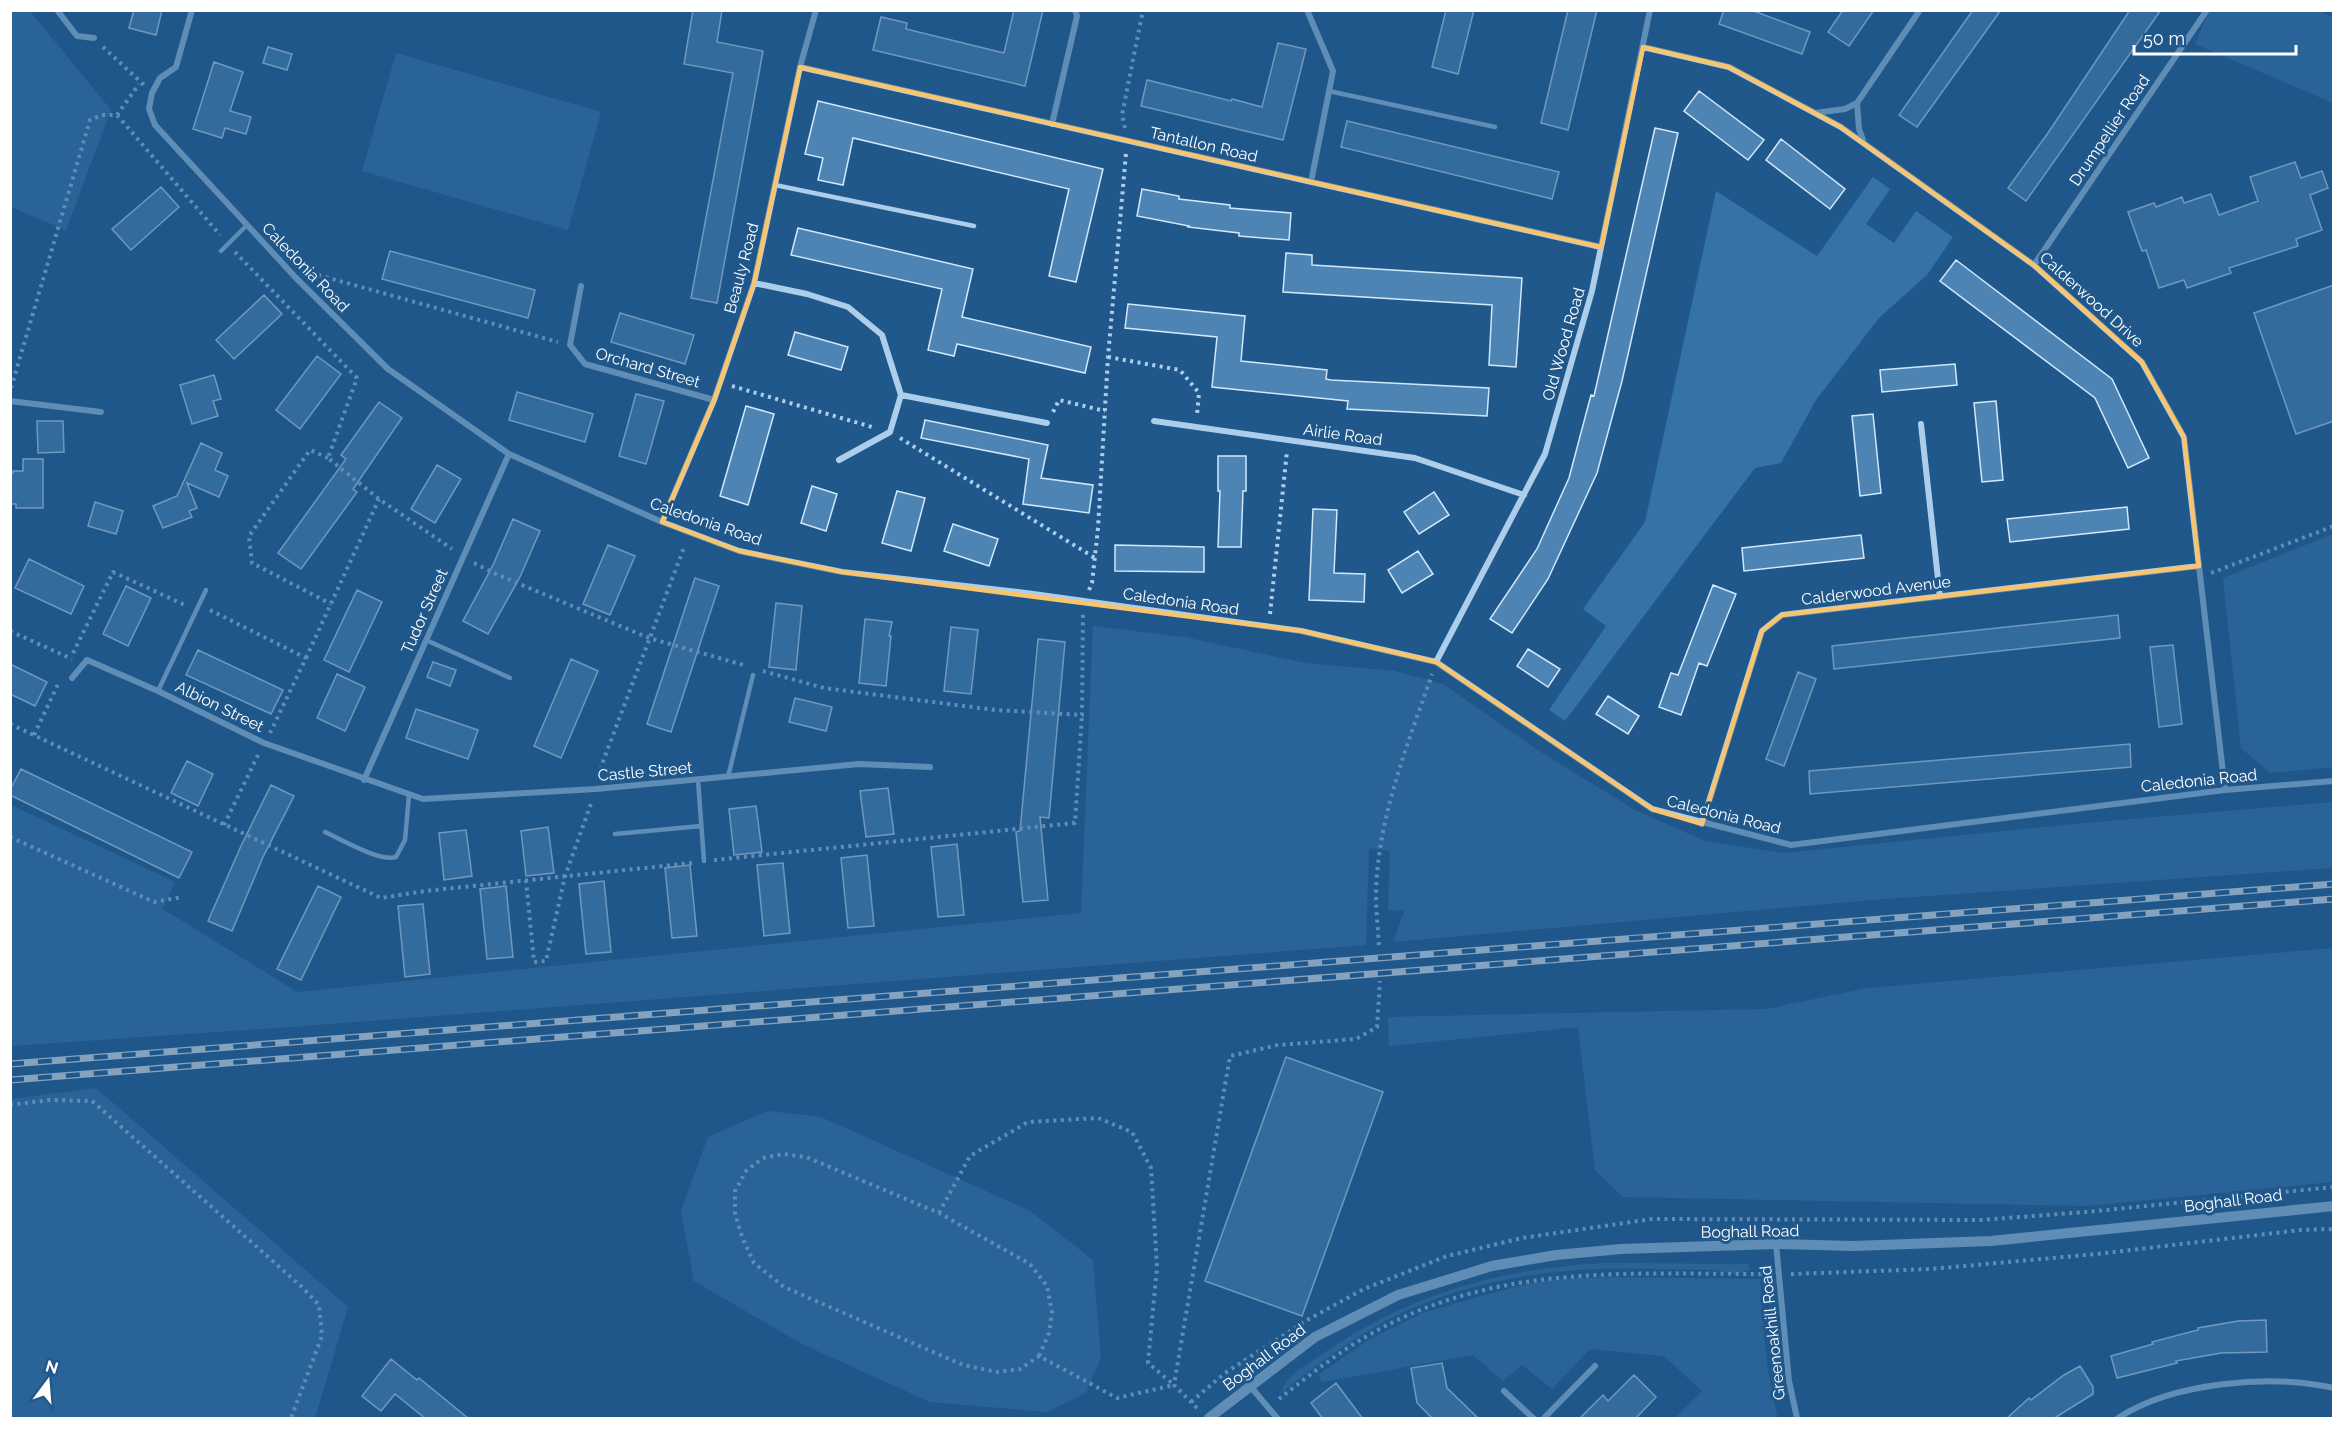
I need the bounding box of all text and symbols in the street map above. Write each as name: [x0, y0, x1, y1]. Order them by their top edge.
scale bar: [2134, 18, 2296, 56]
text: 50 m: [2143, 28, 2185, 49]
street label: Drumpellier Road: [2065, 71, 2154, 189]
street label: Tantallon Road: [1148, 123, 1260, 166]
street label: Caledonia Road: [258, 219, 353, 316]
street label: Beauly Road: [720, 221, 763, 316]
street label: Calderwood Drive: [2036, 248, 2147, 351]
street label: Old Wood Road: [1538, 285, 1589, 403]
street label: Orchard Street: [593, 343, 703, 392]
street label: Airlie Road: [1302, 420, 1384, 449]
street label: Caledonia Road: [647, 493, 764, 550]
street label: Tudor Street: [397, 565, 452, 657]
street label: Calderwood Avenue: [1800, 572, 1952, 609]
street label: Caledonia Road: [1122, 584, 1240, 619]
street label: Albion Street: [173, 677, 268, 736]
street label: Castle Street: [597, 758, 694, 785]
street label: Caledonia Road: [2140, 765, 2258, 796]
street label: Caledonia Road: [1665, 791, 1783, 838]
street label: Boghall Road: [2183, 1185, 2283, 1216]
street label: Boghall Road: [1700, 1221, 1800, 1242]
street label: Greenoakhill Road: [1756, 1265, 1789, 1401]
street label: Boghall Road: [1219, 1320, 1310, 1395]
north arrow: [18, 1351, 78, 1411]
text: N: [44, 1356, 60, 1378]

